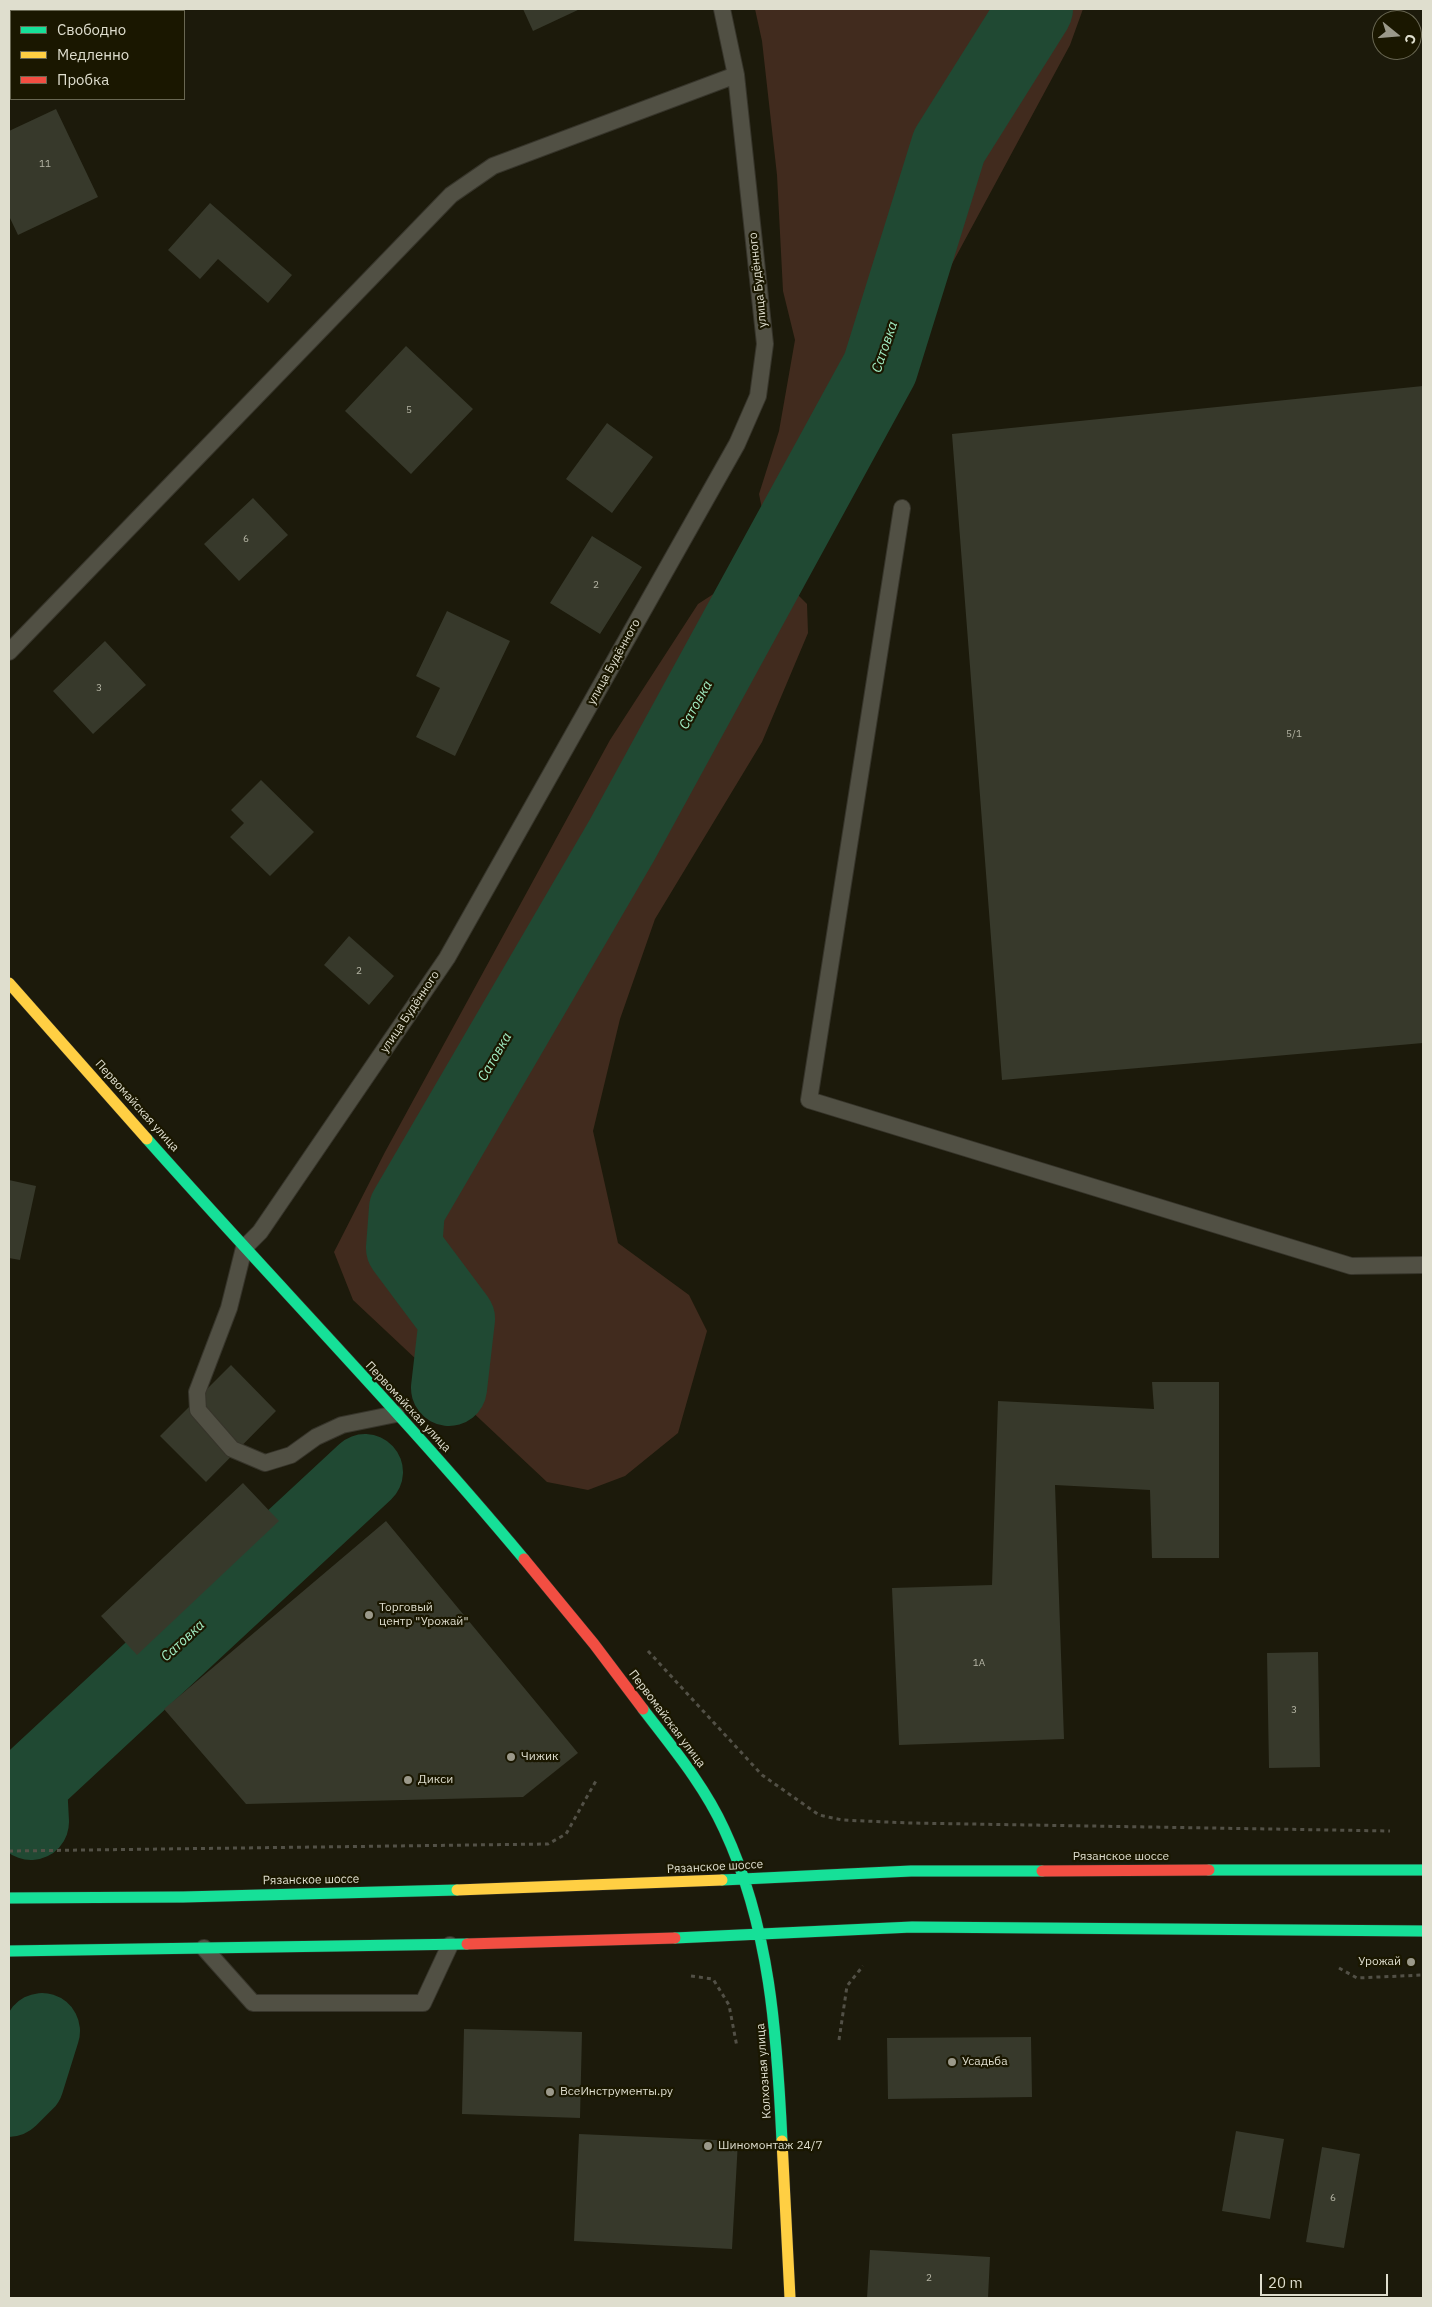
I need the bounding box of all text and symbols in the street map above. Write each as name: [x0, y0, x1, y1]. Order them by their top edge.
legend: [10, 10, 185, 100]
north arrow: [1372, 10, 1422, 60]
text: Свободно: [57, 20, 126, 39]
text: С: [1400, 32, 1420, 46]
text: Медленно: [57, 45, 129, 64]
text: Пробка: [57, 70, 109, 89]
house number: 11: [39, 158, 51, 170]
street label: улица Будённого: [746, 232, 770, 328]
water label: Сатовка: [868, 319, 902, 375]
house number: 5: [406, 404, 412, 416]
house number: 6: [243, 533, 249, 545]
house number: 2: [593, 579, 599, 591]
street label: улица Будённого: [585, 617, 643, 707]
water label: Сатовка: [676, 678, 716, 732]
house number: 3: [96, 682, 102, 694]
house number: 5/1: [1286, 728, 1302, 740]
house number: 2: [356, 965, 362, 977]
street label: улица Будённого: [377, 968, 443, 1056]
water label: Сатовка: [474, 1030, 516, 1084]
street label: Первомайская улица: [92, 1057, 182, 1155]
street label: Первомайская улица: [362, 1359, 454, 1455]
place label: Торговый центр "Урожай": [379, 1601, 468, 1629]
marker: Торговый центр "Урожай": [363, 1609, 375, 1621]
water label: Сатовка: [158, 1617, 208, 1665]
house number: 1А: [973, 1657, 985, 1669]
street label: Первомайская улица: [626, 1667, 708, 1771]
house number: 3: [1291, 1704, 1297, 1716]
place label: Чижик: [521, 1750, 559, 1764]
marker: Чижик: [505, 1751, 517, 1763]
place label: Дикси: [418, 1773, 453, 1787]
marker: Дикси: [402, 1774, 414, 1786]
street label: Рязанское шоссе: [1073, 1850, 1169, 1864]
street label: Рязанское шоссе: [666, 1857, 764, 1877]
street label: Рязанское шоссе: [263, 1872, 359, 1888]
place label: Урожай: [1358, 1955, 1401, 1969]
marker: Урожай: [1405, 1956, 1417, 1968]
street label: Колхозная улица: [753, 2023, 775, 2119]
place label: Усадьба: [962, 2055, 1008, 2069]
marker: Усадьба: [946, 2056, 958, 2068]
place label: ВсеИнструменты.ру: [560, 2085, 673, 2099]
marker: ВсеИнструменты.ру: [544, 2086, 556, 2098]
place label: Шиномонтаж 24/7: [718, 2139, 823, 2153]
marker: Шиномонтаж 24/7: [702, 2140, 714, 2152]
house number: 6: [1330, 2192, 1336, 2204]
scale bar: [1262, 2264, 1390, 2296]
house number: 2: [926, 2272, 932, 2284]
text: 20 m: [1268, 2273, 1303, 2292]

